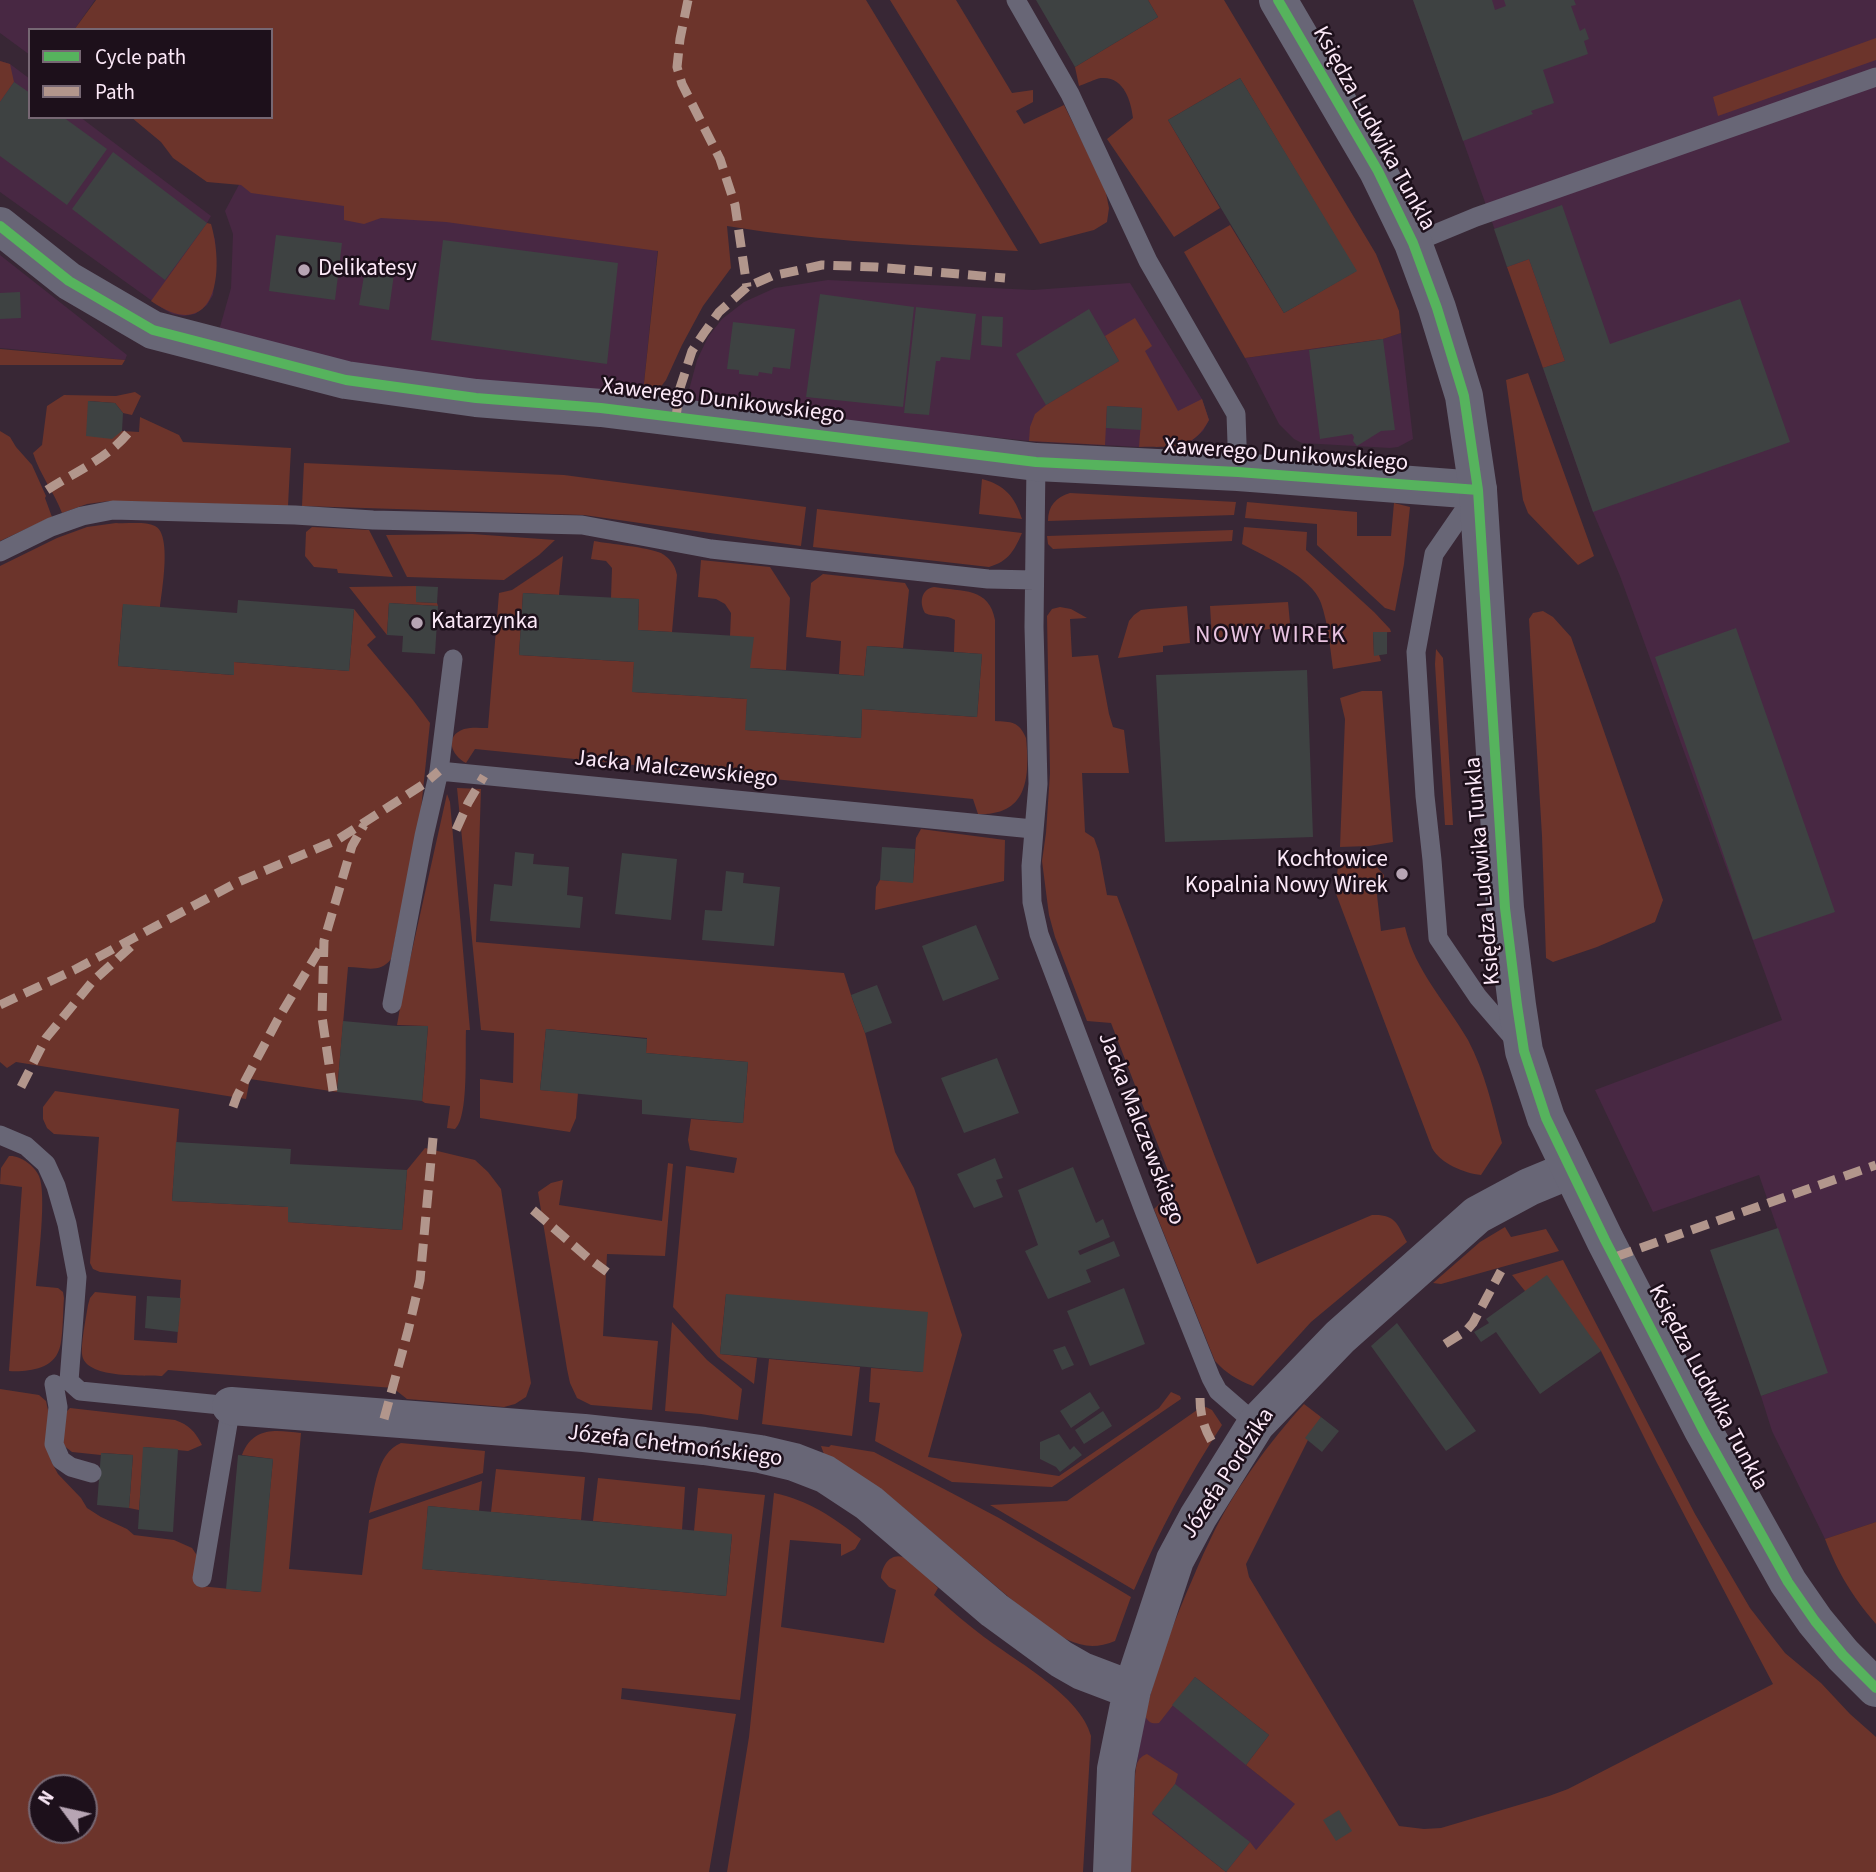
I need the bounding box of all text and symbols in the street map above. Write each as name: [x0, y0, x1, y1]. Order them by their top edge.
street label: Księdza Ludwika Tunkla: [1305, 22, 1441, 236]
legend: [28, 28, 273, 119]
text: Cycle path: [95, 42, 186, 72]
text: Path: [95, 77, 135, 107]
place label: Delikatesy: [318, 256, 417, 284]
marker: Delikatesy: [296, 262, 312, 278]
street label: Xawerego Dunikowskiego: [600, 373, 846, 431]
street label: Xawerego Dunikowskiego: [1163, 434, 1409, 478]
place label: Katarzynka: [431, 609, 538, 637]
marker: Katarzynka: [409, 615, 425, 631]
district label: NOWY WIREK: [1196, 623, 1346, 651]
street label: Jacka Malczewskiego: [573, 746, 779, 794]
street label: Księdza Ludwika Tunkla: [1460, 756, 1508, 986]
place label: Kochłowice Kopalnia Nowy Wirek: [1185, 847, 1388, 901]
marker: Kochłowice Kopalnia Nowy Wirek: [1394, 866, 1410, 882]
street label: Jacka Malczewskiego: [1091, 1029, 1189, 1229]
street label: Księdza Ludwika Tunkla: [1641, 1280, 1773, 1496]
street label: Józefa Pordzika: [1176, 1403, 1282, 1545]
street label: Józefa Chełmońskiego: [566, 1420, 784, 1474]
north arrow: [28, 1774, 98, 1844]
text: N: [32, 1786, 61, 1811]

